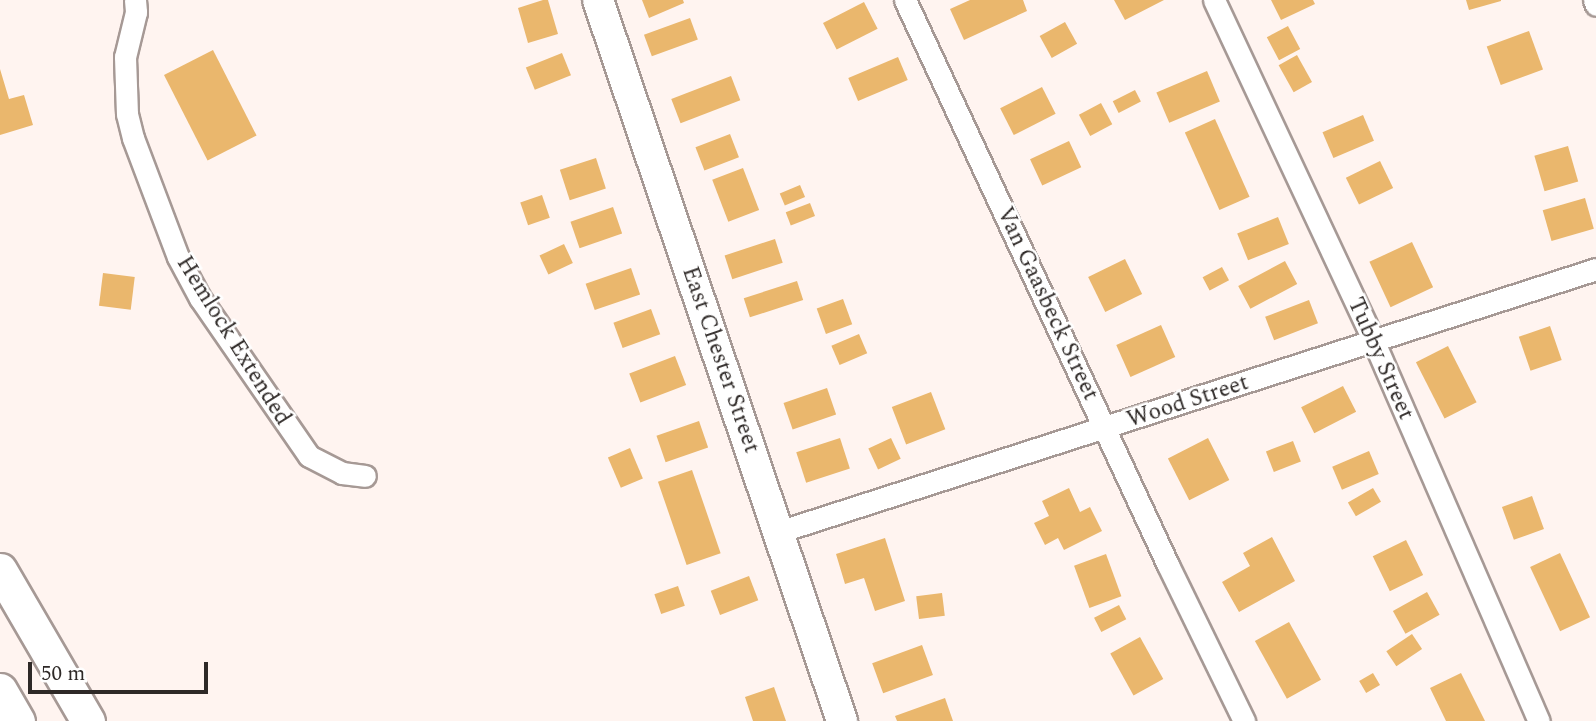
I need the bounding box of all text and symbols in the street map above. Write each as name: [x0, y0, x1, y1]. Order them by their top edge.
street label: Van Gaasbeck Street: [990, 203, 1104, 405]
street label: Hemlock Extended: [170, 251, 296, 431]
street label: East Chester Street: [675, 263, 765, 457]
street label: Tubby Street: [1341, 294, 1419, 424]
street label: Wood Street: [1124, 369, 1252, 435]
scale bar: [32, 648, 212, 692]
text: 50 m: [41, 658, 85, 690]

